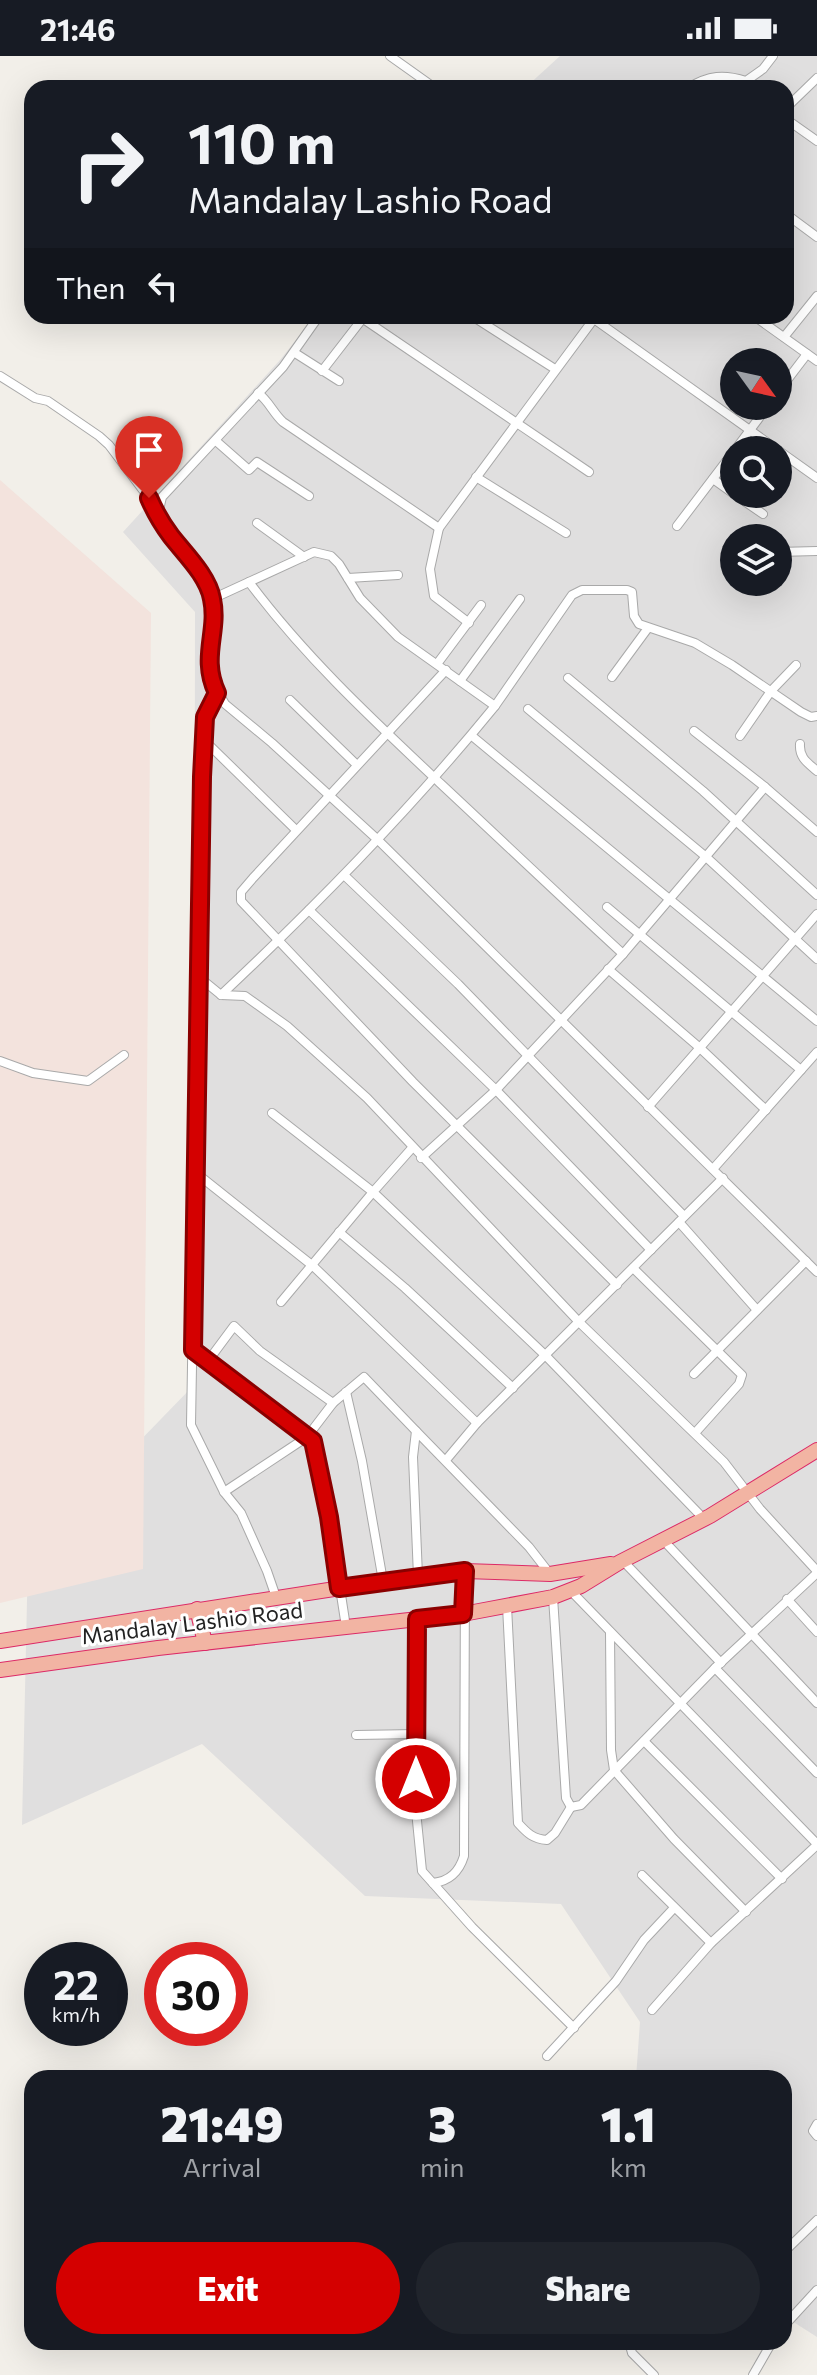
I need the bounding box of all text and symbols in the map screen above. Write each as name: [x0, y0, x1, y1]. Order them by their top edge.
text: 21:46: [40, 10, 116, 47]
text: 110 m: [188, 107, 335, 176]
icon: right: [56, 112, 160, 216]
text: Mandalay Lashio Road: [188, 176, 552, 220]
icon: left: [141, 264, 185, 308]
text: Then: [56, 268, 125, 305]
north arrow: [720, 348, 792, 420]
map controls: [720, 348, 792, 596]
pin: [115, 416, 183, 498]
icon: arrive: [127, 428, 171, 472]
button: search: [720, 436, 792, 508]
button: layers: [720, 524, 792, 596]
street label: Mandalay Lashio Road: [80, 1596, 304, 1649]
position arrow: [374, 1737, 458, 1821]
speed limit sign: 30: [144, 1942, 248, 2046]
text: 22: [53, 1959, 99, 2008]
text: km/h: [52, 2002, 100, 2026]
text: 21:49: [160, 2093, 284, 2152]
text: 3: [428, 2093, 456, 2152]
text: 1.1: [601, 2093, 656, 2152]
text: Arrival: [183, 2151, 261, 2182]
text: min: [420, 2151, 464, 2182]
text: km: [610, 2151, 647, 2182]
button: Exit: [56, 2242, 400, 2334]
button: Share: [416, 2242, 760, 2334]

